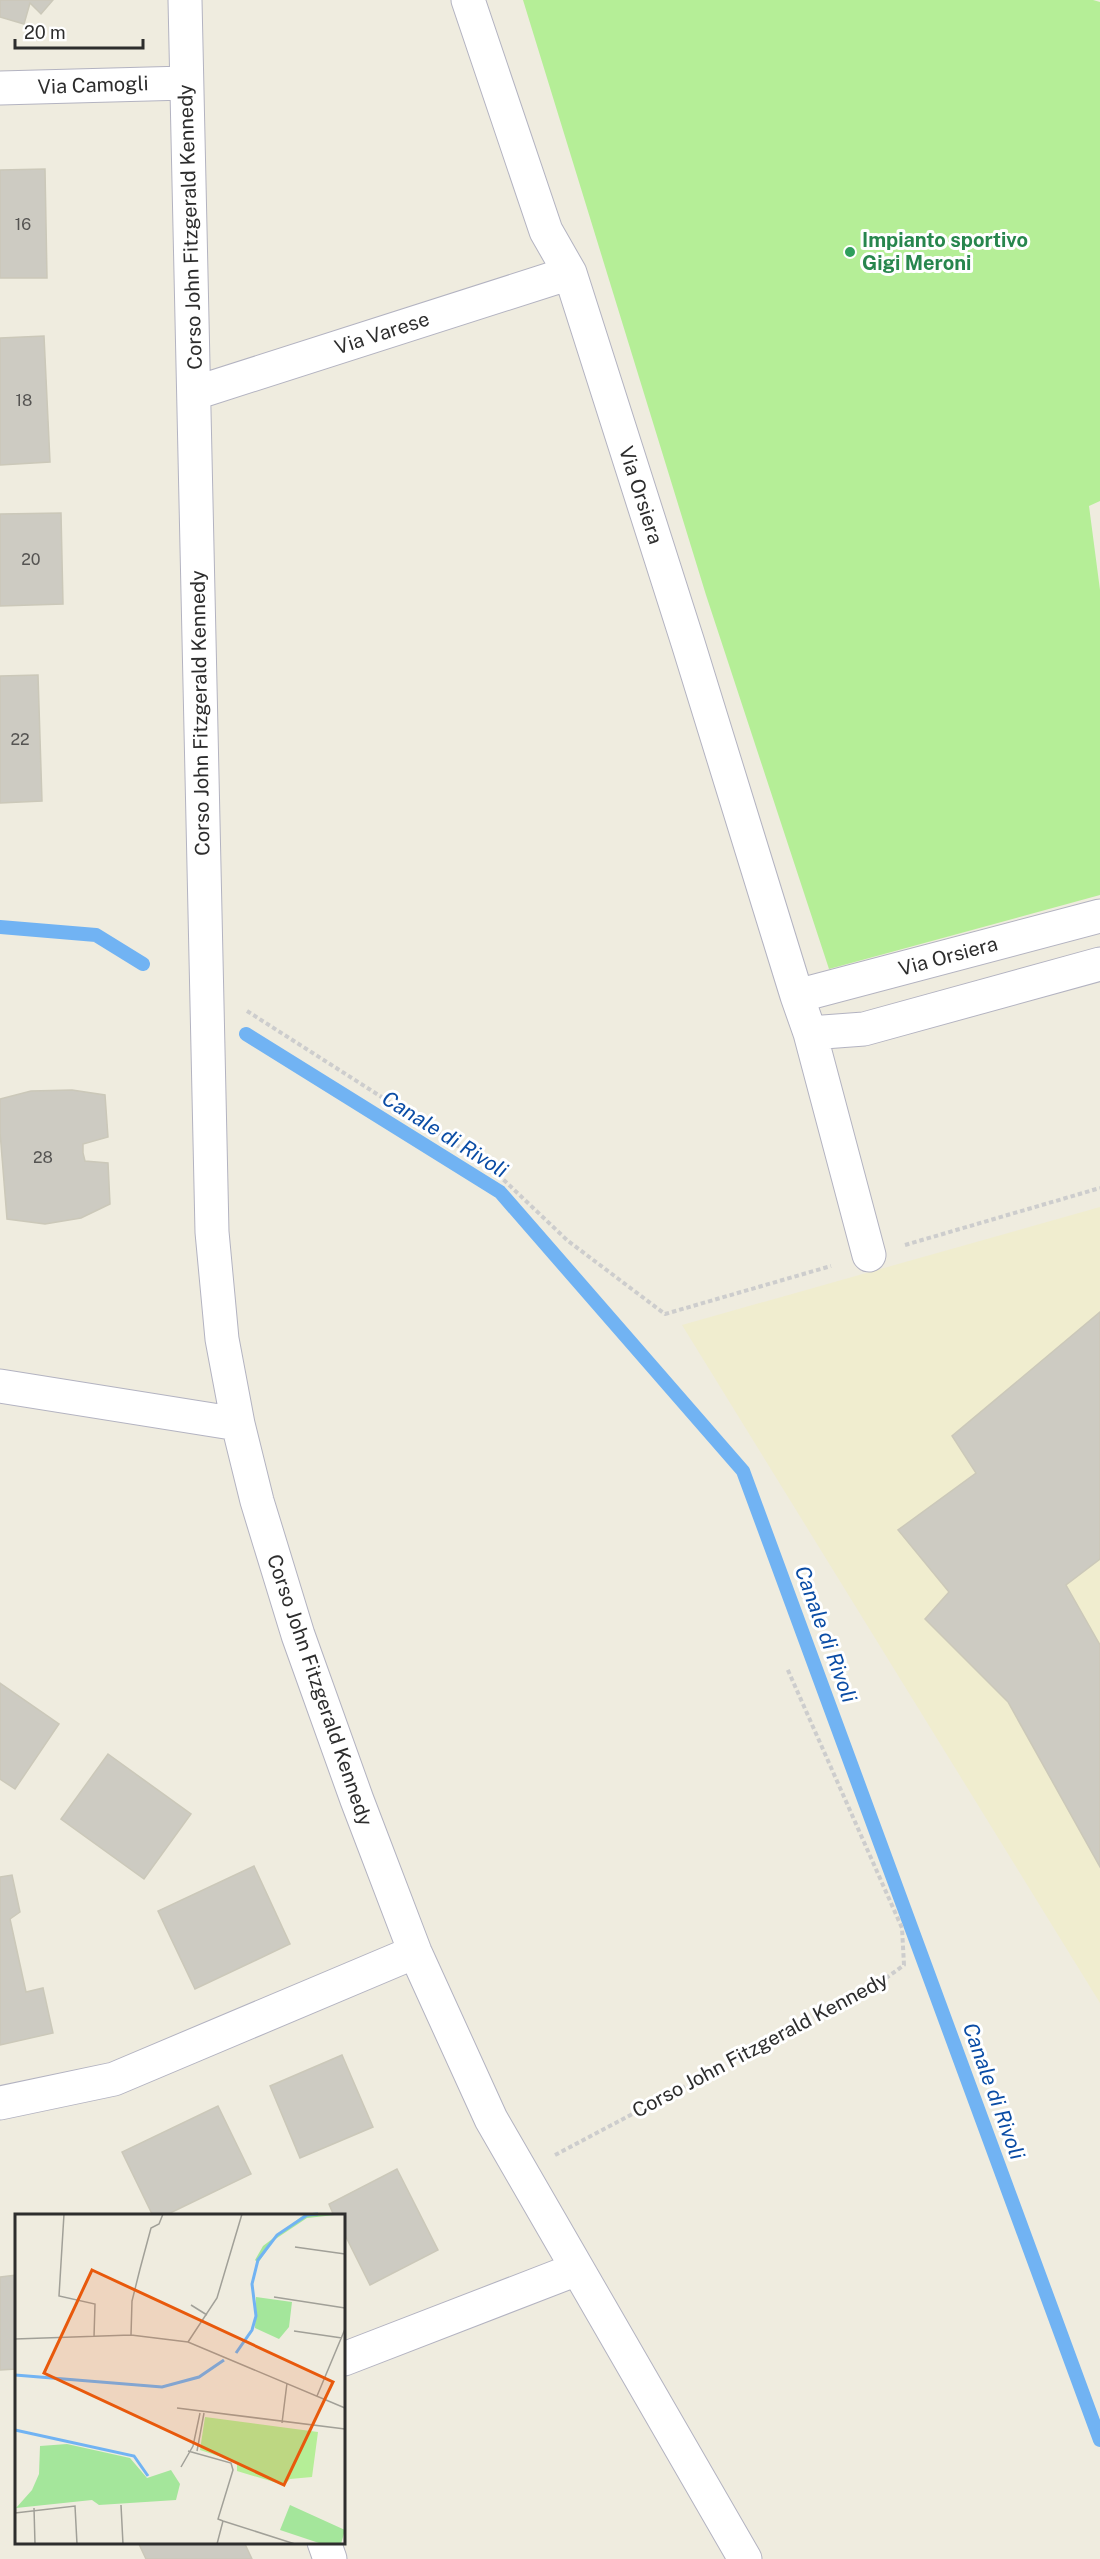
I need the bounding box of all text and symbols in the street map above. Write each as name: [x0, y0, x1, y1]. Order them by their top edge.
scale bar: [15, 12, 142, 50]
text: 20 m: [24, 22, 66, 43]
street label: Via Camogli: [37, 71, 149, 99]
street label: Corso John Fitzgerald Kennedy: [173, 83, 207, 370]
house number: 16: [15, 215, 31, 234]
place label: Impianto sportivo Gigi Meroni: [862, 228, 1028, 275]
marker: Impianto sportivo Gigi Meroni: [843, 245, 857, 259]
street label: Via Varese: [332, 306, 432, 360]
house number: 18: [16, 391, 32, 410]
street label: Via Orsiera: [614, 443, 668, 547]
house number: 20: [21, 550, 41, 569]
street label: Corso John Fitzgerald Kennedy: [186, 570, 214, 856]
house number: 22: [10, 730, 30, 749]
street label: Via Orsiera: [896, 931, 1000, 981]
water label: Canale di Rivoli: [378, 1085, 512, 1183]
house number: 28: [33, 1148, 53, 1167]
street label: Corso John Fitzgerald Kennedy: [262, 1551, 378, 1829]
water label: Canale di Rivoli: [790, 1562, 862, 1706]
street label: Corso John Fitzgerald Kennedy: [628, 1967, 892, 2123]
water label: Canale di Rivoli: [958, 2019, 1030, 2163]
inset map: [15, 2214, 345, 2544]

